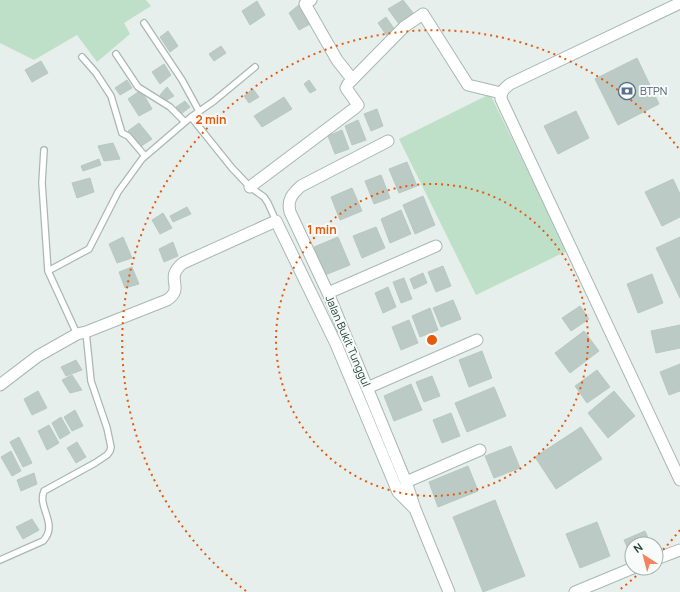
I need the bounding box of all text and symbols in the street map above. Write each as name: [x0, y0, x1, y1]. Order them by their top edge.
bank icon: BTPN: [617, 81, 637, 101]
place label: BTPN: [640, 83, 667, 98]
text: 2 min: [195, 111, 227, 128]
text: 1 min: [307, 221, 337, 238]
street label: Jalan Bukit Tunggul: [322, 293, 374, 389]
centre of rings: [425, 333, 439, 347]
north arrow: [624, 536, 664, 576]
text: N: [630, 539, 646, 556]

